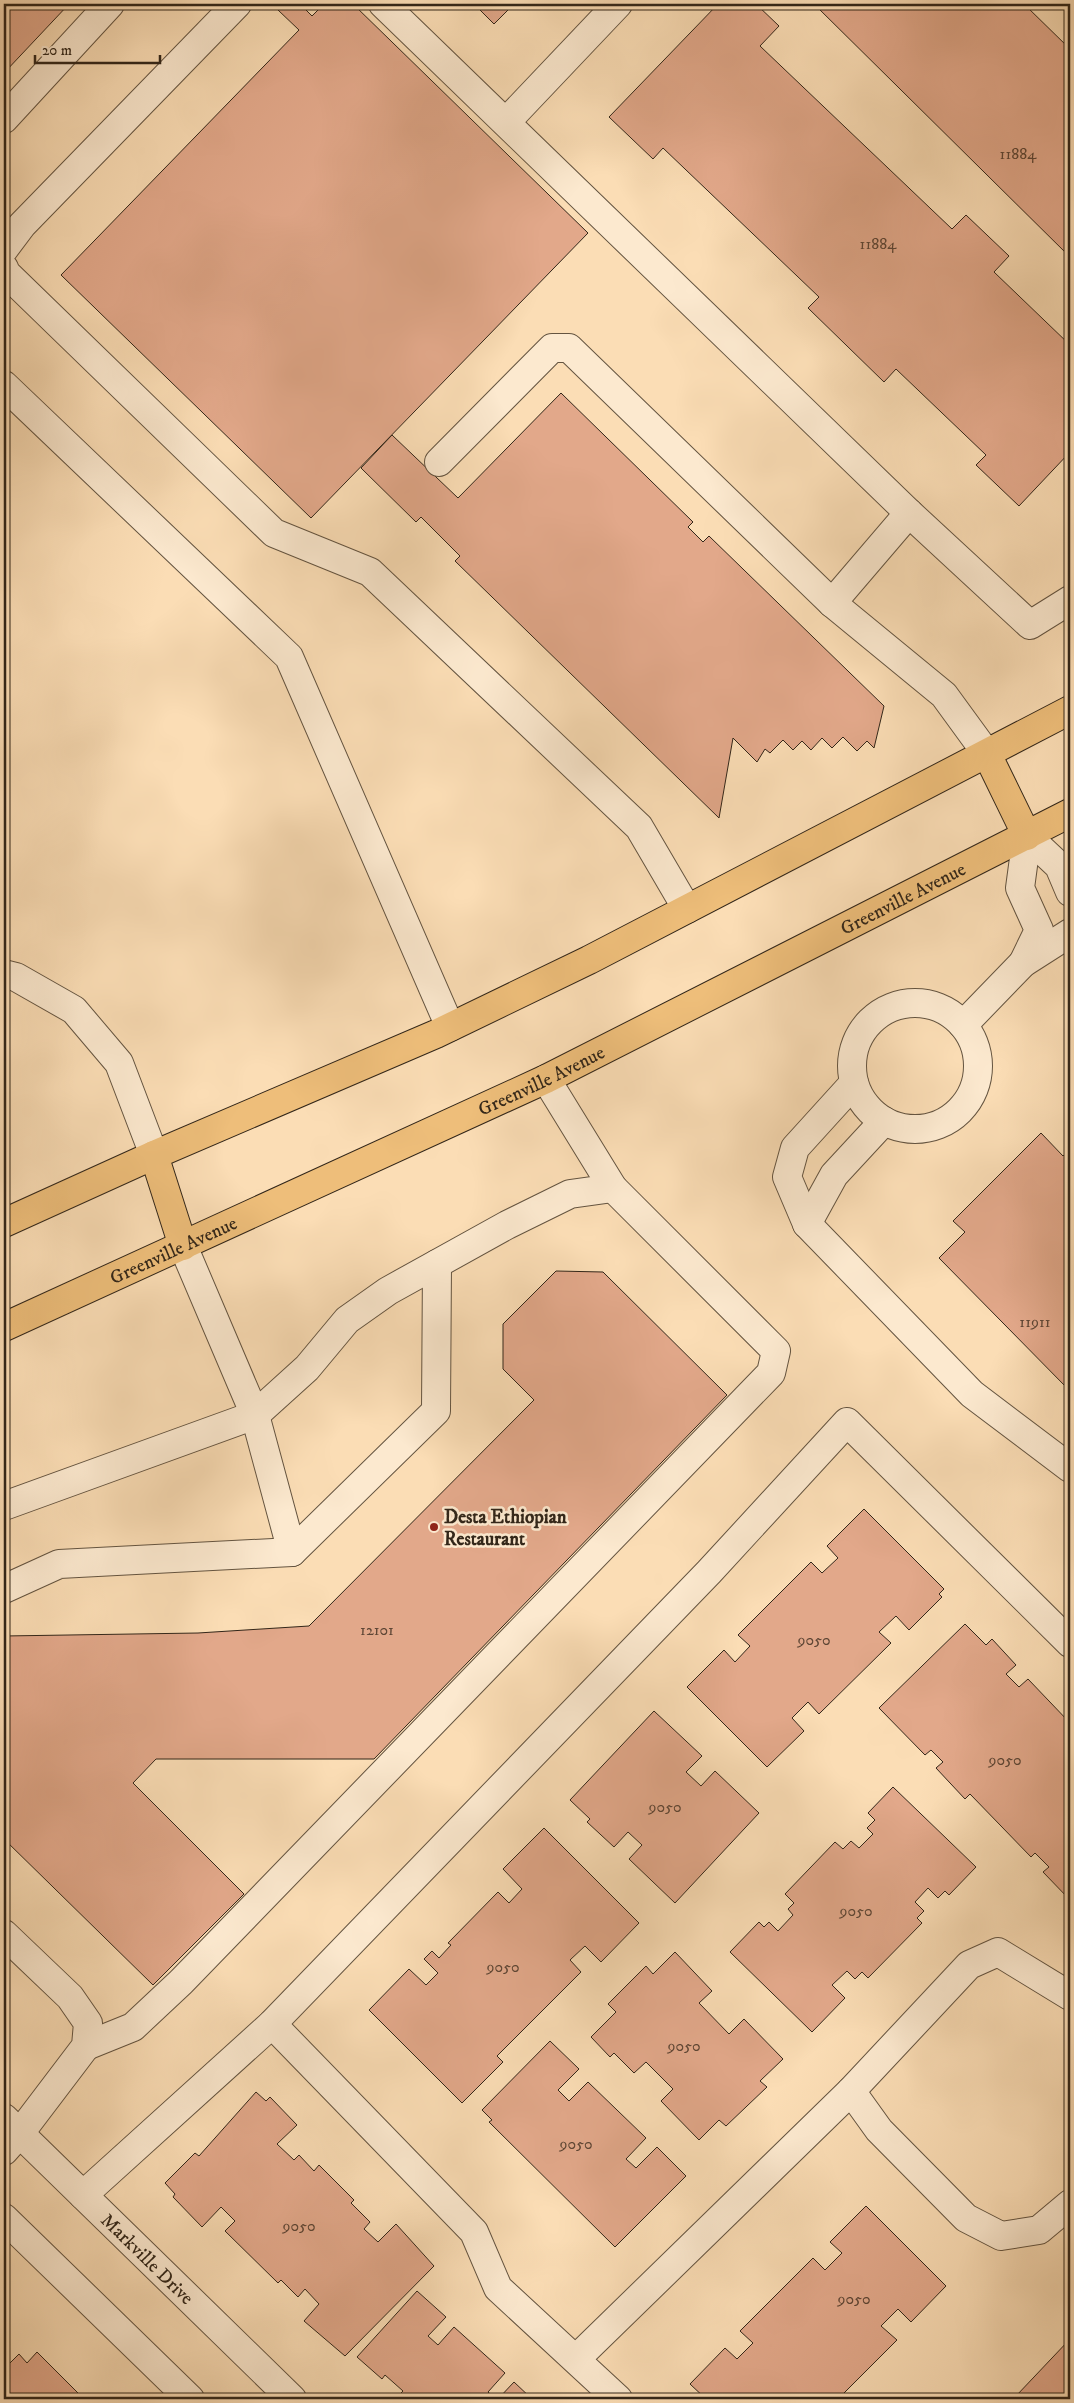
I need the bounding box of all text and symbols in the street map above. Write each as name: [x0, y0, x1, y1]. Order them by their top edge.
scale bar: [35, 32, 160, 64]
text: 20 m: [42, 41, 72, 60]
house number: 11884: [1000, 144, 1037, 164]
house number: 11884: [860, 234, 897, 254]
street label: Greenville Avenue: [837, 858, 970, 941]
street label: Greenville Avenue: [475, 1041, 609, 1122]
street label: Greenville Avenue: [107, 1212, 241, 1290]
house number: 11911: [1019, 1312, 1051, 1332]
place label: Desta Ethiopian Restaurant: [444, 1506, 568, 1551]
marker: Desta Ethiopian Restaurant: [428, 1521, 440, 1533]
house number: 12101: [360, 1620, 394, 1640]
house number: 9050: [796, 1630, 831, 1650]
house number: 9050: [987, 1750, 1022, 1770]
house number: 9050: [647, 1797, 682, 1817]
house number: 9050: [838, 1901, 873, 1921]
house number: 9050: [485, 1957, 520, 1977]
house number: 9050: [666, 2036, 701, 2056]
house number: 9050: [558, 2134, 593, 2154]
street label: Markville Drive: [96, 2209, 198, 2310]
house number: 9050: [281, 2216, 316, 2236]
house number: 9050: [836, 2289, 871, 2309]

